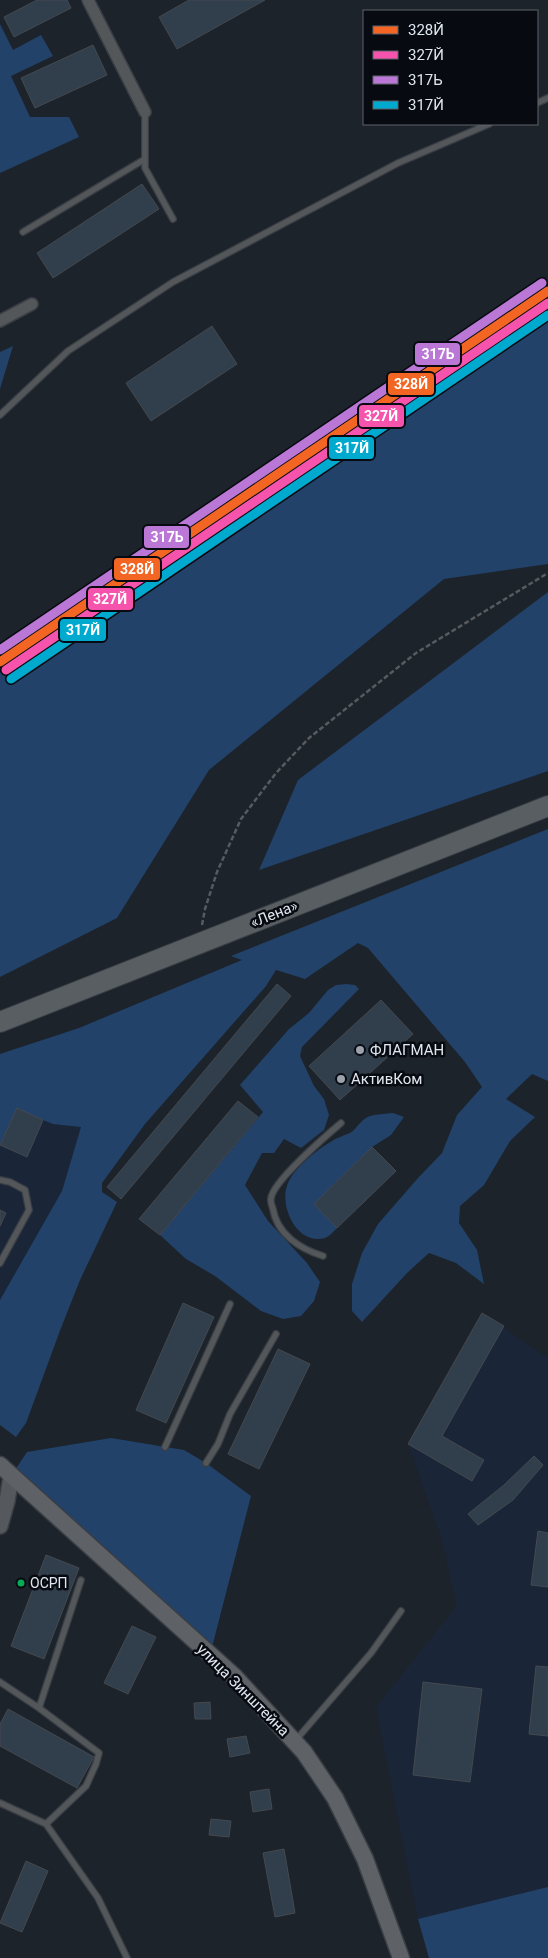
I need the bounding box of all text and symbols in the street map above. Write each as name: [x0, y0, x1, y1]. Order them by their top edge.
legend: [363, 10, 538, 125]
text: 328Й: [408, 21, 444, 39]
text: 327Й: [408, 46, 444, 64]
text: 317Ь: [408, 71, 443, 89]
text: 317Й: [408, 96, 444, 114]
line badge: 317Ь: [414, 342, 461, 366]
text: 317Ь: [422, 346, 455, 362]
line badge: 328Й: [387, 372, 435, 396]
text: 328Й: [394, 376, 428, 392]
line badge: 327Й: [358, 404, 405, 428]
text: 327Й: [364, 408, 398, 424]
line badge: 317Й: [328, 436, 375, 460]
text: 317Й: [335, 440, 369, 456]
line badge: 317Ь: [143, 525, 190, 549]
text: 317Ь: [151, 529, 184, 545]
line badge: 328Й: [113, 557, 161, 581]
text: 328Й: [120, 561, 154, 577]
line badge: 327Й: [87, 587, 134, 611]
text: 327Й: [93, 591, 127, 607]
line badge: 317Й: [59, 618, 107, 642]
text: 317Й: [66, 622, 100, 638]
street label: «Лена»: [248, 896, 300, 932]
place label: ФЛАГМАН: [370, 1041, 444, 1059]
marker: ФЛАГМАН: [354, 1044, 366, 1056]
place label: АктивКом: [351, 1070, 422, 1088]
marker: АктивКом: [335, 1073, 347, 1085]
place label: ОСРП: [30, 1575, 68, 1591]
marker: ОСРП: [16, 1578, 26, 1588]
street label: улица Зинштейна: [193, 1640, 293, 1740]

